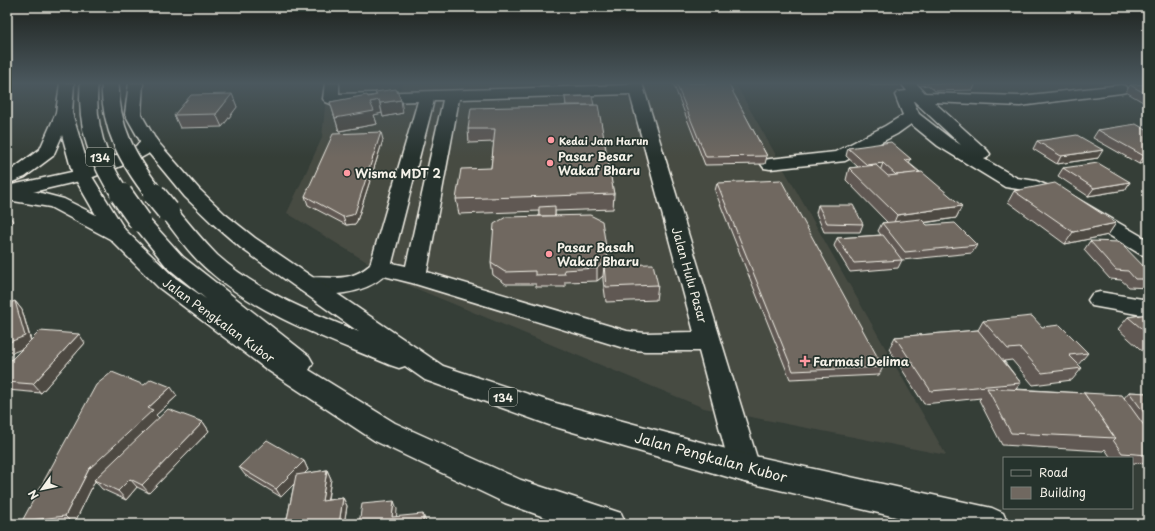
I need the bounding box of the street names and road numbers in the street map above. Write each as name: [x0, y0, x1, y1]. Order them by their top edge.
road number: 134: [86, 148, 114, 166]
street label: Jalan Hulu Pasar: [668, 225, 712, 326]
street label: Jalan Pengkalan Kubor: [159, 273, 279, 367]
road number: 134: [489, 388, 517, 406]
street label: Jalan Pengkalan Kubor: [632, 427, 790, 488]

